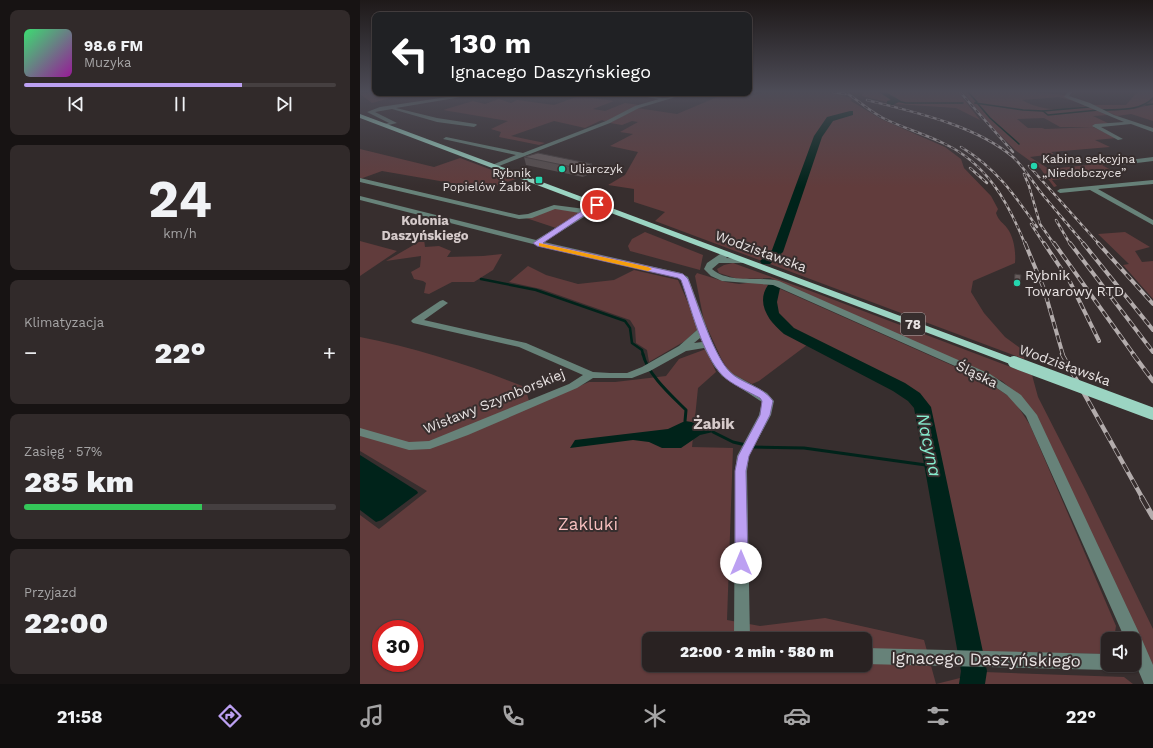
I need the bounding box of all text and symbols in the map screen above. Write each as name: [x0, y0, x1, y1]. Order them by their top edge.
text: 130 m: [450, 27, 531, 60]
icon: left: [384, 28, 436, 80]
text: 98.6 FM: [84, 37, 143, 55]
text: Muzyka: [84, 55, 131, 70]
text: Ignacego Daszyńskiego: [450, 61, 651, 82]
icon: previous: [65, 93, 87, 115]
icon: pause: [169, 93, 191, 115]
icon: next: [273, 93, 295, 115]
place label: Kabina sekcyjna „Niedobczyce”: [1042, 152, 1135, 180]
marker: Kabina sekcyjna „Niedobczyce”: [1029, 161, 1039, 171]
place label: Uliarczyk: [570, 162, 623, 176]
marker: Uliarczyk: [557, 164, 567, 174]
place label: Rybnik Popielów Żabik: [443, 166, 531, 194]
text: 24: [148, 169, 212, 230]
marker: Rybnik Popielów Żabik: [534, 175, 544, 185]
pin: [580, 188, 614, 222]
icon: arrive: [586, 194, 608, 216]
district label: Kolonia Daszyńskiego: [381, 213, 469, 243]
text: km/h: [163, 226, 197, 241]
street label: Wodzisławska: [713, 227, 809, 275]
place label: Rybnik Towarowy RTD: [1025, 267, 1124, 299]
marker: Rybnik Towarowy RTD: [1012, 278, 1022, 288]
road number: 78: [901, 313, 925, 335]
text: Klimatyzacja: [24, 315, 104, 330]
text: 22°: [154, 335, 206, 370]
text: −: [24, 340, 37, 365]
text: +: [323, 340, 336, 365]
street label: Wodzisławska: [1017, 341, 1113, 389]
street label: Śląska: [954, 357, 1000, 391]
street label: Wisławy Szymborskiej: [421, 365, 567, 437]
water label: Nacyna: [913, 411, 946, 479]
district label: Żabik: [693, 415, 735, 433]
text: Zasięg · 57%: [24, 444, 102, 459]
text: 285 km: [24, 464, 134, 499]
park label: Zakluki: [558, 514, 618, 534]
position arrow: [720, 542, 762, 584]
text: Przyjazd: [24, 585, 77, 600]
text: 22:00: [24, 605, 108, 640]
speed limit sign: 30: [372, 620, 424, 672]
map controls: [1101, 632, 1141, 672]
button: sound: [1101, 632, 1141, 672]
text: 22:00 · 2 min · 580 m: [680, 643, 834, 661]
street label: Ignacego Daszyńskiego: [891, 647, 1081, 671]
icon: directions: [216, 702, 244, 730]
icon: music: [358, 702, 386, 730]
icon: phone: [499, 702, 527, 730]
icon: climate: [641, 702, 669, 730]
icon: car: [783, 702, 811, 730]
icon: filters: [924, 702, 952, 730]
text: 21:58: [57, 706, 103, 727]
text: 22°: [1066, 706, 1096, 727]

